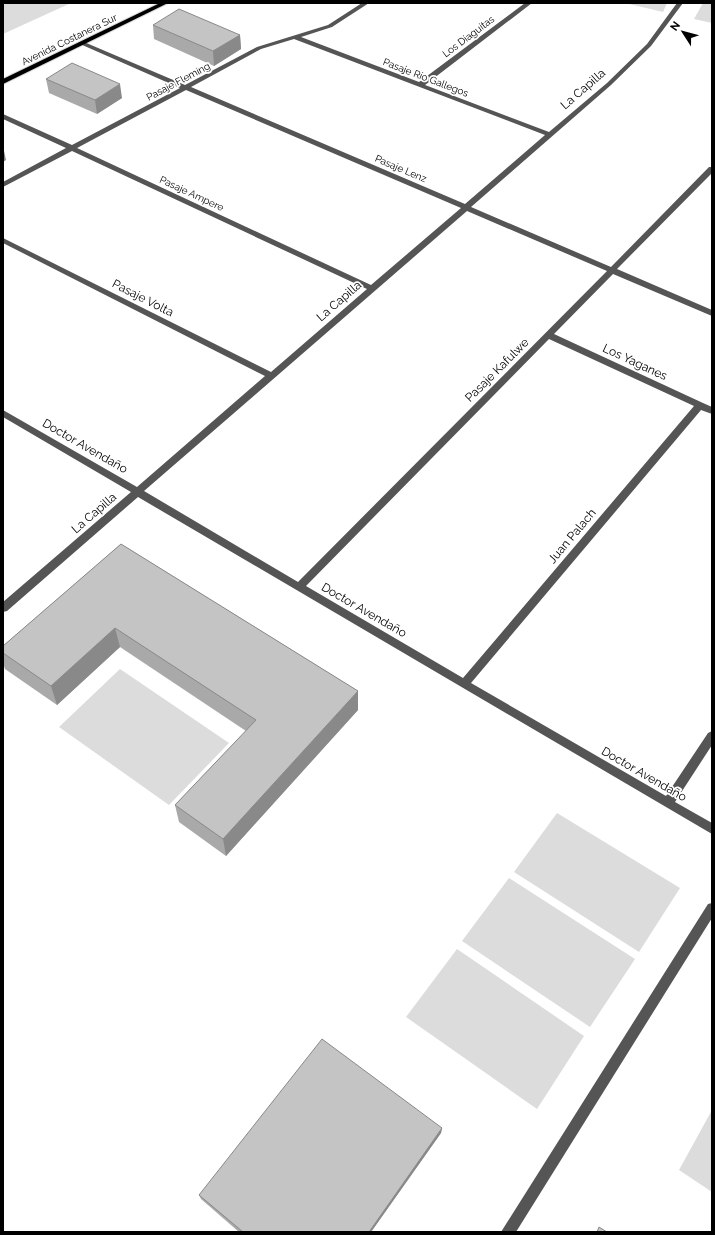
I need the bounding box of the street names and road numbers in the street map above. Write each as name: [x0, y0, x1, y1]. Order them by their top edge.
street label: Avenida Costanera Sur: [20, 11, 119, 67]
street label: Los Diaguitas: [440, 13, 496, 59]
street label: Pasaje Río Gallegos: [382, 56, 470, 99]
street label: Pasaje Fleming: [145, 60, 212, 103]
street label: La Capilla: [558, 66, 608, 112]
street label: Pasaje Lenz: [373, 153, 428, 184]
street label: Pasaje Ampere: [158, 174, 226, 213]
street label: Pasaje Volta: [110, 277, 176, 319]
street label: La Capilla: [314, 278, 364, 324]
street label: Pasaje Kafulwe: [462, 335, 532, 405]
street label: Los Yaganes: [601, 341, 670, 383]
street label: Doctor Avendaño: [40, 416, 130, 476]
street label: La Capilla: [69, 490, 119, 536]
street label: Juan Palach: [545, 506, 599, 566]
street label: Doctor Avendaño: [319, 580, 409, 640]
street label: Doctor Avendaño: [599, 744, 689, 804]

